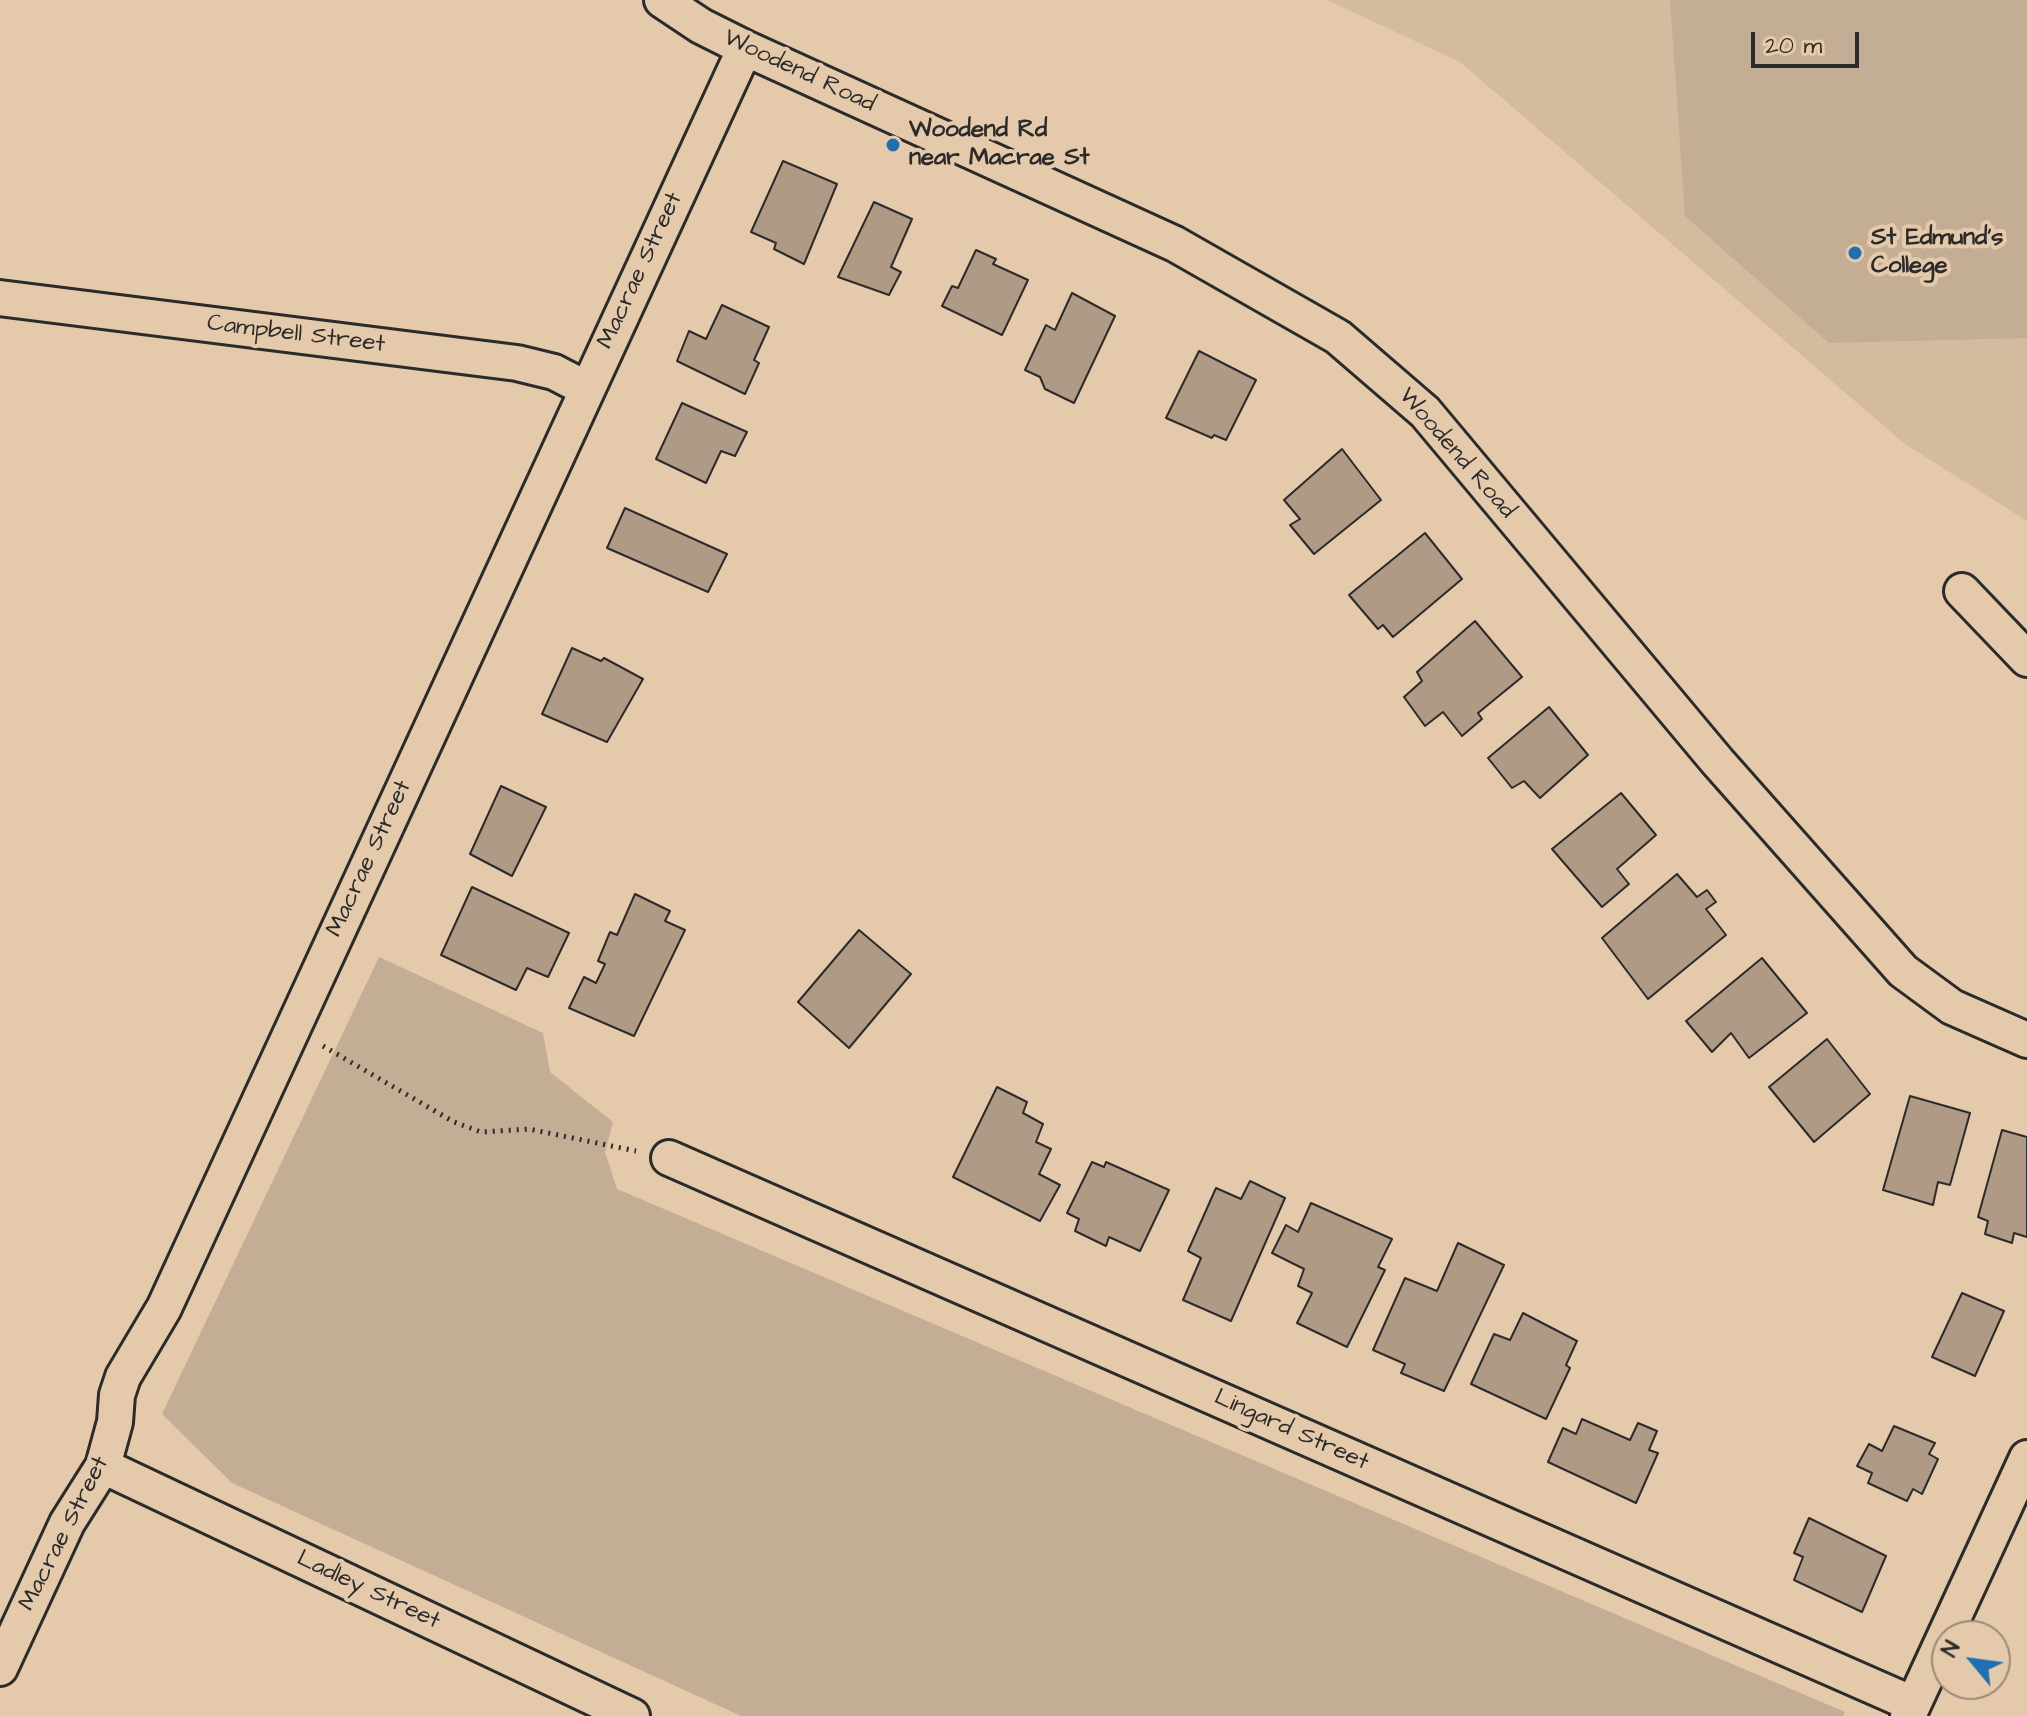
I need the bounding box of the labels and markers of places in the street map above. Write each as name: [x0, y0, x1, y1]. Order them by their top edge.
place label: Woodend Rd near Macrae St: [909, 117, 1089, 173]
marker: Woodend Rd near Macrae St: [884, 136, 902, 154]
place label: St Edmund's College: [1871, 225, 2003, 281]
marker: St Edmund's College: [1846, 244, 1864, 262]

